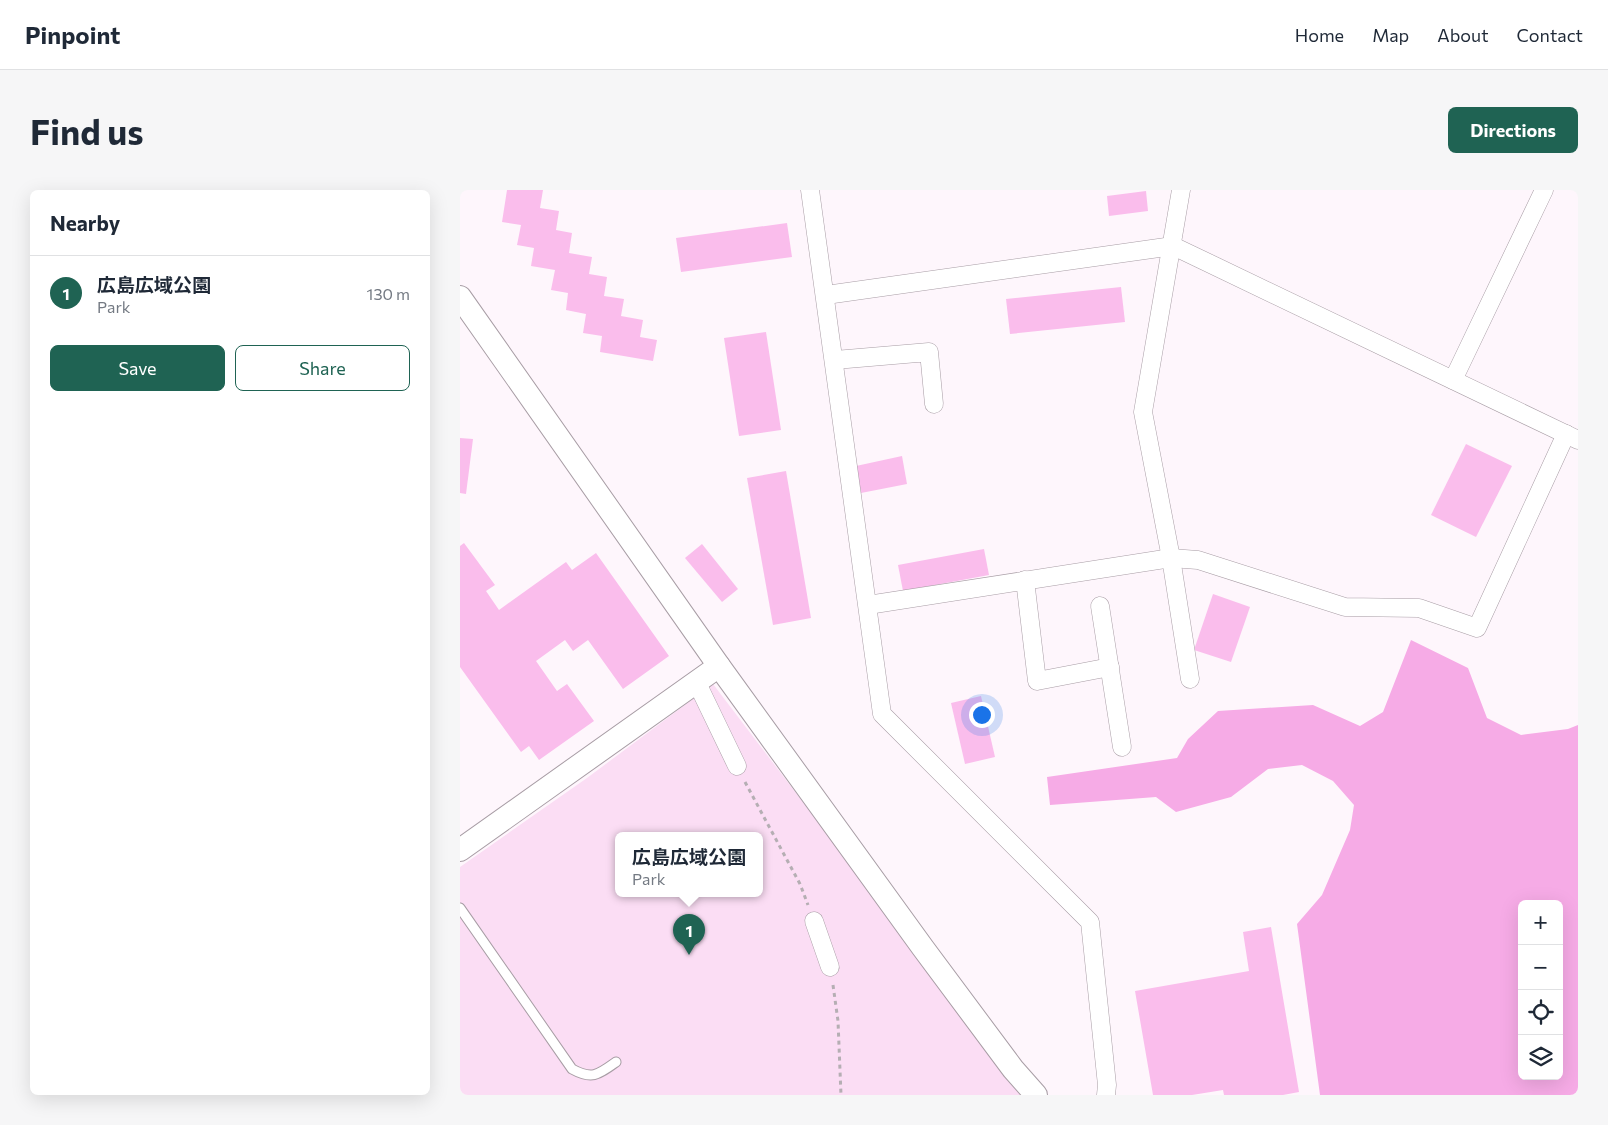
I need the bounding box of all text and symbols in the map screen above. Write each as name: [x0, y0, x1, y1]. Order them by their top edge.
text: Pinpoint: [25, 20, 120, 49]
text: Home: [1295, 24, 1344, 46]
text: Map: [1372, 24, 1409, 46]
text: About: [1437, 24, 1489, 46]
text: Contact: [1517, 24, 1583, 46]
button: Directions: [1448, 107, 1578, 153]
text: Find us: [30, 109, 144, 152]
text: Nearby: [50, 210, 120, 235]
text: 広島広域公園: [97, 273, 211, 296]
text: 1: [62, 284, 70, 303]
text: 130 m: [367, 284, 410, 303]
text: Park: [97, 297, 130, 316]
button: Save: [50, 345, 225, 391]
button: Share: [235, 345, 410, 391]
your location: [969, 702, 995, 728]
popup: [615, 832, 763, 897]
text: 広島広域公園: [632, 845, 746, 868]
text: Park: [632, 869, 665, 888]
map controls: [1518, 900, 1563, 1080]
button: +: [1518, 900, 1563, 945]
pin: 1: [673, 914, 705, 955]
button: −: [1518, 945, 1563, 990]
button: locate: [1518, 990, 1563, 1035]
button: layers: [1518, 1035, 1563, 1080]

